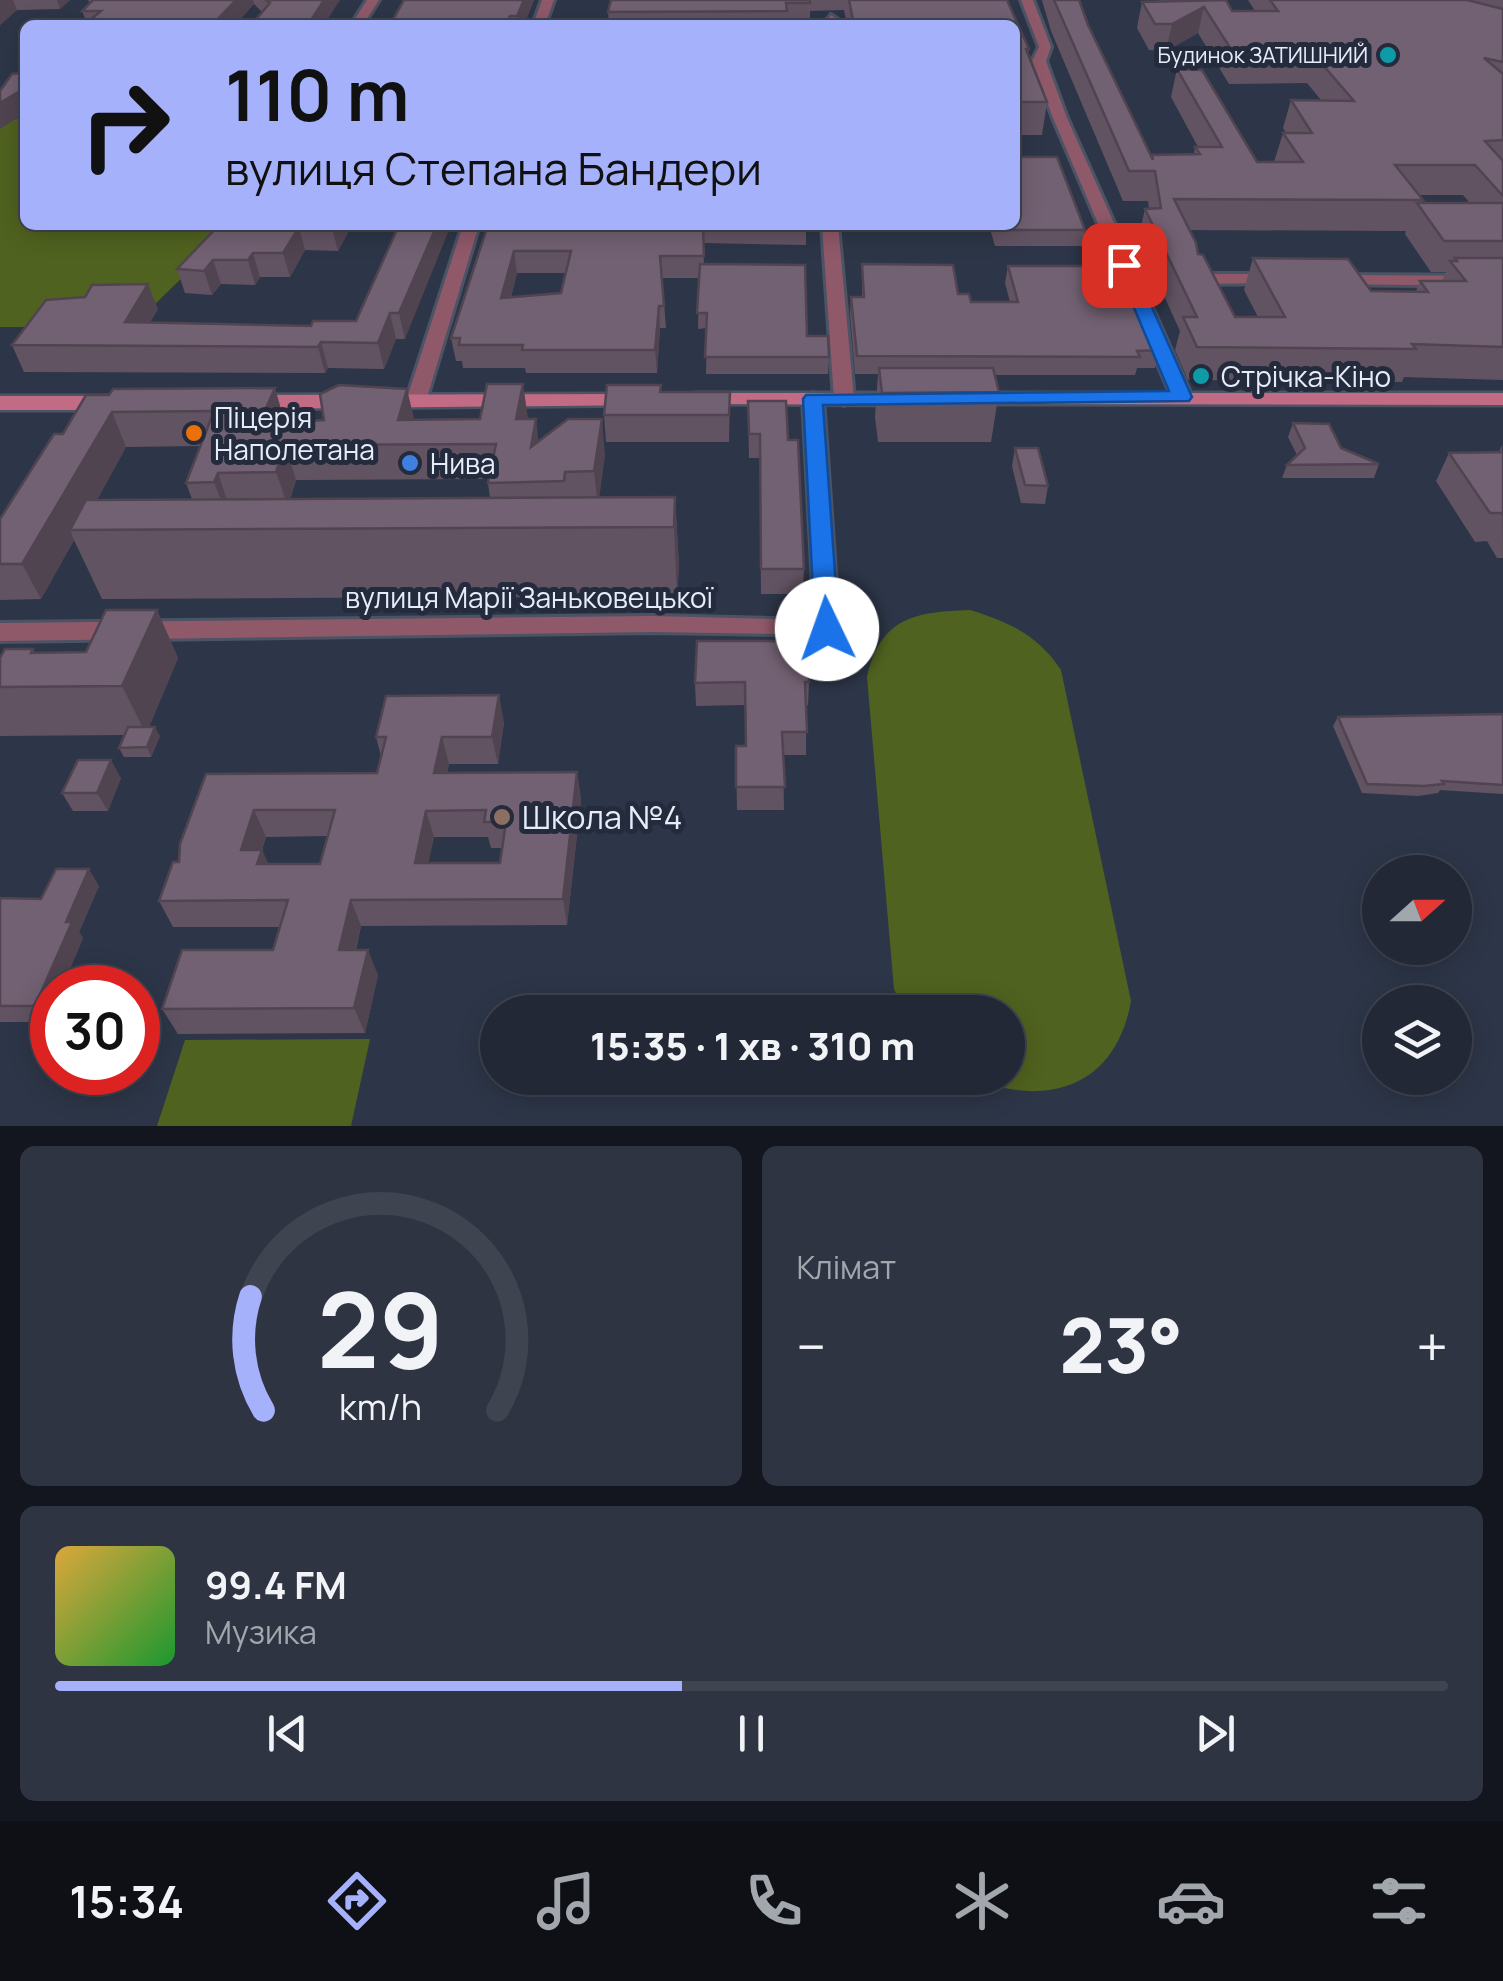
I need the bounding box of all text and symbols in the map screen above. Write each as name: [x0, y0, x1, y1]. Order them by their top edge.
place label: Будинок ЗАТИШНИЙ: [1157, 40, 1368, 70]
marker: Будинок ЗАТИШНИЙ: [1377, 44, 1399, 66]
text: 110 m: [225, 46, 409, 142]
icon: right: [60, 60, 190, 190]
text: вулиця Степана Бандери: [225, 137, 762, 199]
pin: [1082, 223, 1167, 308]
icon: arrive: [1097, 238, 1152, 293]
place label: Стрічка-Кіно: [1221, 357, 1391, 395]
marker: Стрічка-Кіно: [1190, 365, 1212, 387]
place label: Піцерія Наполетана: [214, 398, 375, 468]
marker: Піцерія Наполетана: [183, 422, 205, 444]
place label: Нива: [430, 444, 496, 482]
marker: Нива: [399, 452, 421, 474]
position arrow: [775, 577, 879, 681]
street label: вулиця Марії Заньковецької: [345, 578, 715, 616]
place label: Школа №4: [522, 795, 682, 839]
marker: Школа №4: [491, 806, 513, 828]
north arrow: [1362, 855, 1472, 965]
map controls: [1362, 855, 1472, 1095]
speed limit sign: 30: [30, 965, 160, 1095]
button: layers: [1362, 985, 1472, 1095]
text: 15:35 · 1 хв · 310 m: [590, 1019, 915, 1071]
text: Клімат: [797, 1245, 896, 1289]
text: 29: [317, 1257, 444, 1399]
text: 23°: [1060, 1293, 1183, 1396]
text: −: [797, 1308, 826, 1384]
text: +: [1416, 1308, 1448, 1384]
text: km/h: [339, 1382, 422, 1431]
text: 99.4 FM: [205, 1558, 347, 1610]
text: Музика: [205, 1610, 317, 1654]
icon: previous: [260, 1706, 315, 1761]
icon: pause: [724, 1706, 779, 1761]
icon: next: [1188, 1706, 1243, 1761]
icon: directions: [322, 1866, 392, 1936]
icon: music: [531, 1866, 601, 1936]
icon: phone: [739, 1866, 809, 1936]
icon: climate: [947, 1866, 1017, 1936]
icon: car: [1156, 1866, 1226, 1936]
icon: filters: [1364, 1866, 1434, 1936]
text: 15:34: [69, 1870, 184, 1932]

